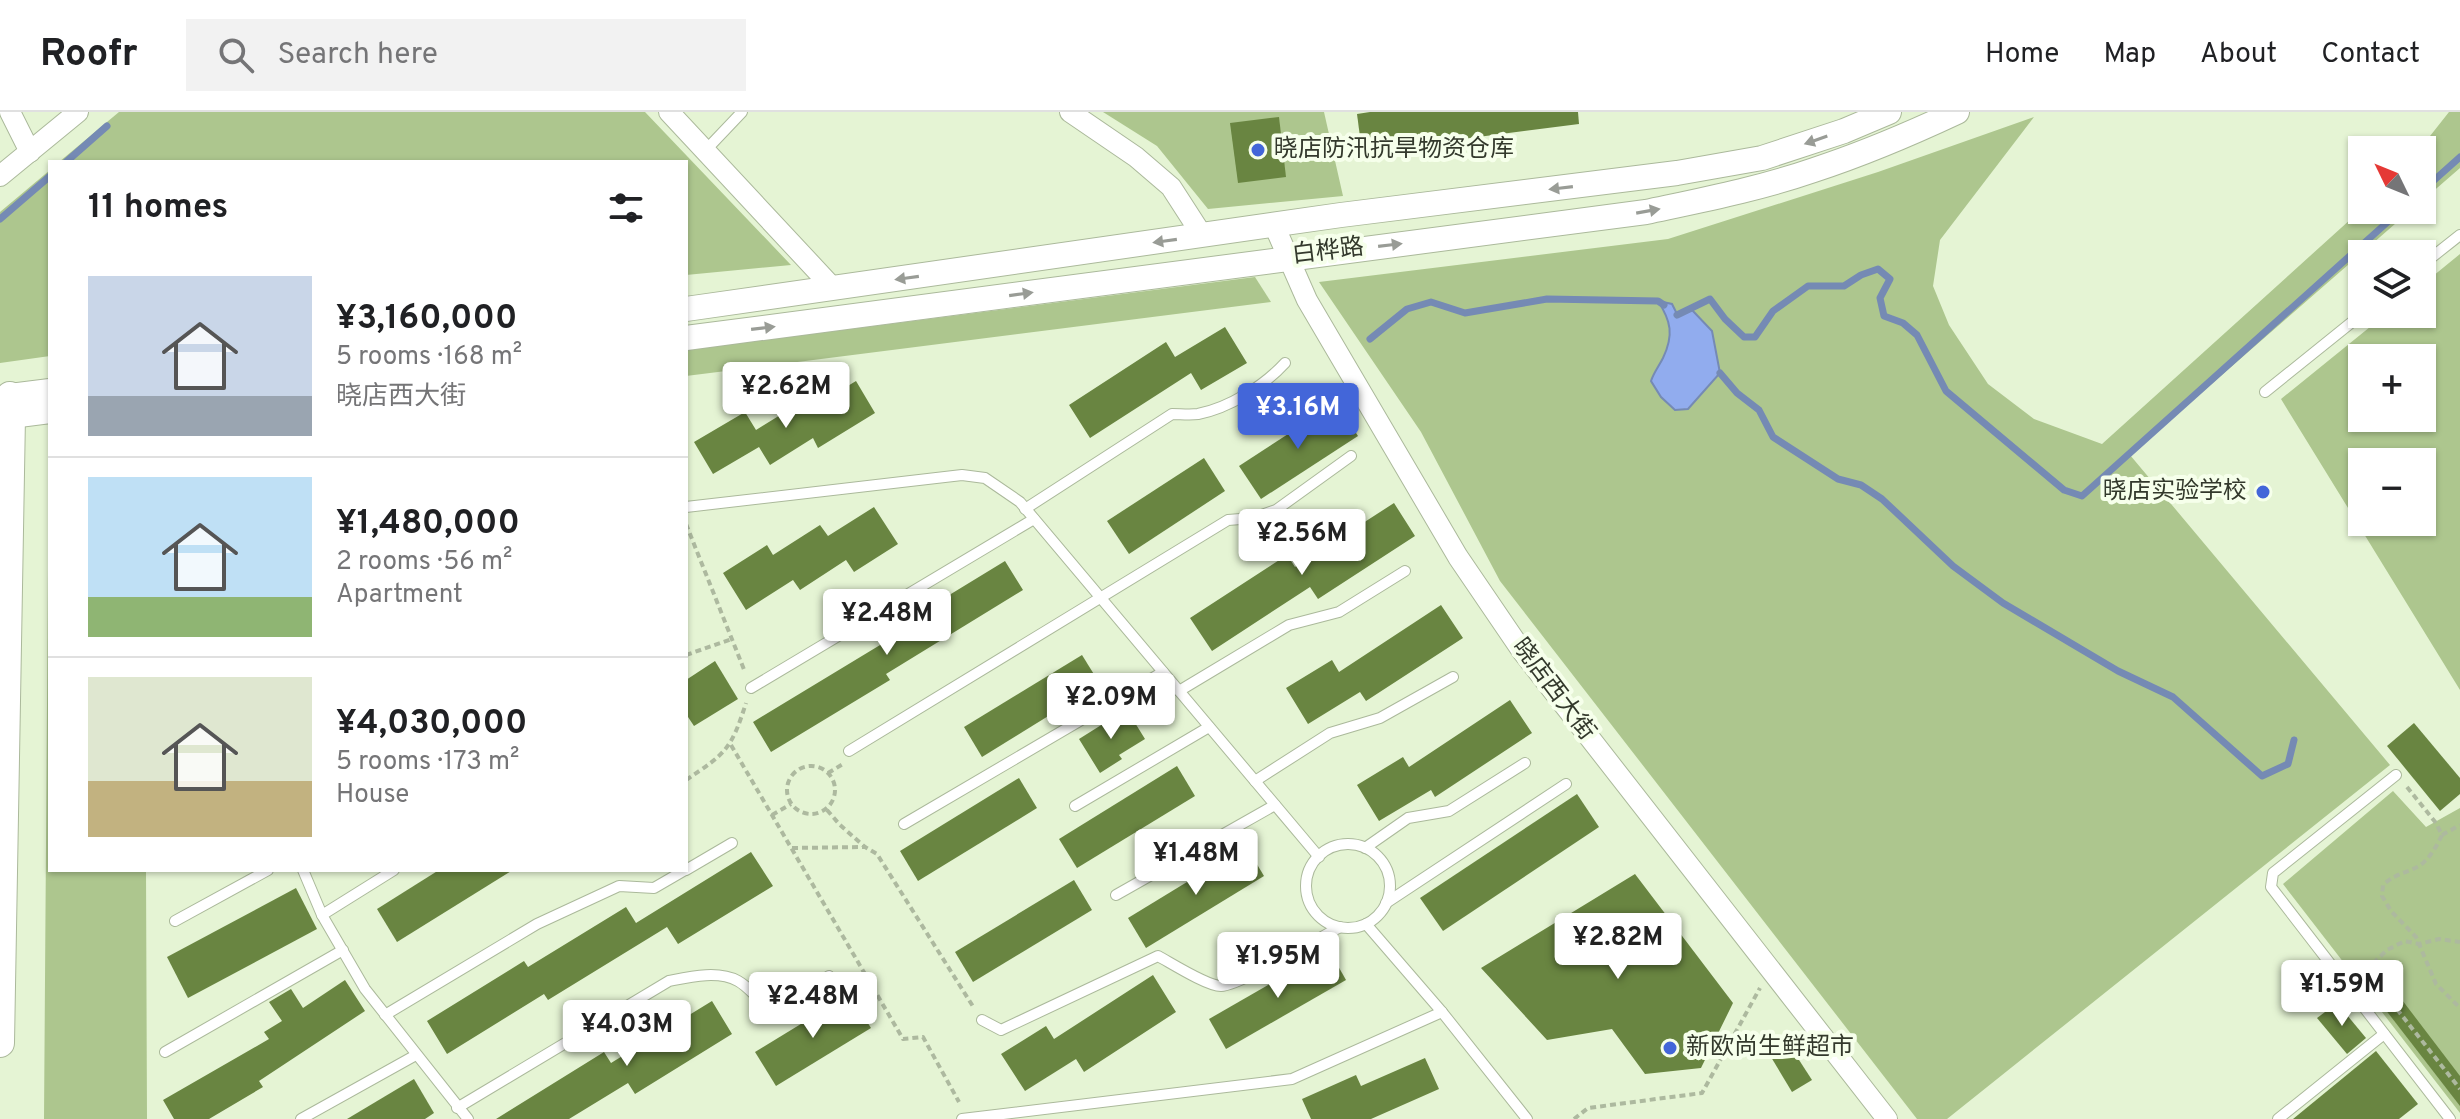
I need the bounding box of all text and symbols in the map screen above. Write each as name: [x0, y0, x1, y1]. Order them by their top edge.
search box: [186, 19, 746, 91]
text: Roofr: [40, 31, 138, 80]
icon: search: [214, 33, 258, 77]
text: Search here: [278, 37, 438, 74]
text: Home: [1985, 37, 2059, 73]
text: Map: [2103, 37, 2156, 73]
text: About: [2200, 37, 2277, 73]
text: Contact: [2321, 37, 2420, 73]
one-way arrow: [1804, 134, 1828, 147]
place label: 晓店防汛抗旱物资仓库: [1274, 135, 1514, 165]
north arrow: [2348, 136, 2436, 224]
map controls: [2348, 136, 2436, 536]
marker: 晓店防汛抗旱物资仓库: [1249, 141, 1267, 159]
one-way arrow: [1548, 181, 1573, 194]
icon: filters: [604, 186, 648, 230]
text: 11 homes: [88, 187, 228, 230]
one-way arrow: [1635, 205, 1660, 217]
street label: 白桦路: [1290, 233, 1366, 271]
one-way arrow: [1152, 235, 1177, 248]
one-way arrow: [1378, 238, 1403, 251]
button: layers: [2348, 240, 2436, 328]
one-way arrow: [894, 271, 919, 284]
one-way arrow: [1009, 287, 1034, 300]
text: ¥3,160,000: [336, 298, 517, 341]
icon: home: [152, 308, 248, 404]
one-way arrow: [751, 322, 776, 335]
text: 5 rooms · 168 m²: [336, 341, 522, 374]
button: +: [2348, 344, 2436, 432]
pin: ¥2.62M: [721, 362, 851, 430]
text: ¥2.62M: [741, 371, 831, 404]
text: 晓店西大街: [336, 381, 466, 414]
pin: ¥3.16M: [1233, 383, 1363, 451]
text: ¥3.16M: [1256, 392, 1340, 425]
button: −: [2348, 448, 2436, 536]
place label: 晓店实验学校: [2103, 477, 2247, 507]
marker: 晓店实验学校: [2254, 483, 2272, 501]
text: ¥1,480,000: [336, 503, 520, 546]
icon: home: [152, 509, 248, 605]
pin: ¥2.56M: [1237, 509, 1367, 577]
text: ¥2.56M: [1257, 518, 1347, 551]
text: 2 rooms · 56 m²: [336, 546, 512, 579]
text: Apartment: [336, 579, 463, 612]
pin: ¥2.48M: [822, 589, 952, 657]
text: ¥2.48M: [841, 598, 933, 631]
street label: 晓店西大街: [1505, 633, 1601, 747]
pin: ¥2.09M: [1046, 673, 1176, 741]
text: ¥2.09M: [1065, 682, 1157, 715]
text: ¥4,030,000: [336, 703, 527, 746]
icon: home: [152, 709, 248, 805]
text: 5 rooms · 173 m²: [336, 746, 519, 779]
text: House: [336, 779, 409, 812]
pin: ¥1.48M: [1131, 829, 1261, 897]
text: ¥1.48M: [1153, 838, 1239, 871]
pin: ¥2.82M: [1553, 913, 1683, 981]
text: ¥2.82M: [1573, 922, 1663, 955]
pin: ¥1.95M: [1213, 932, 1343, 1000]
text: ¥1.95M: [1235, 941, 1321, 974]
pin: ¥1.59M: [2277, 960, 2407, 1028]
text: ¥1.59M: [2299, 969, 2385, 1002]
pin: ¥2.48M: [748, 972, 878, 1040]
text: ¥2.48M: [767, 981, 859, 1014]
pin: ¥4.03M: [562, 1000, 692, 1068]
text: ¥4.03M: [581, 1009, 673, 1042]
place label: 新欧尚生鲜超市: [1686, 1033, 1854, 1063]
marker: 新欧尚生鲜超市: [1661, 1039, 1679, 1057]

